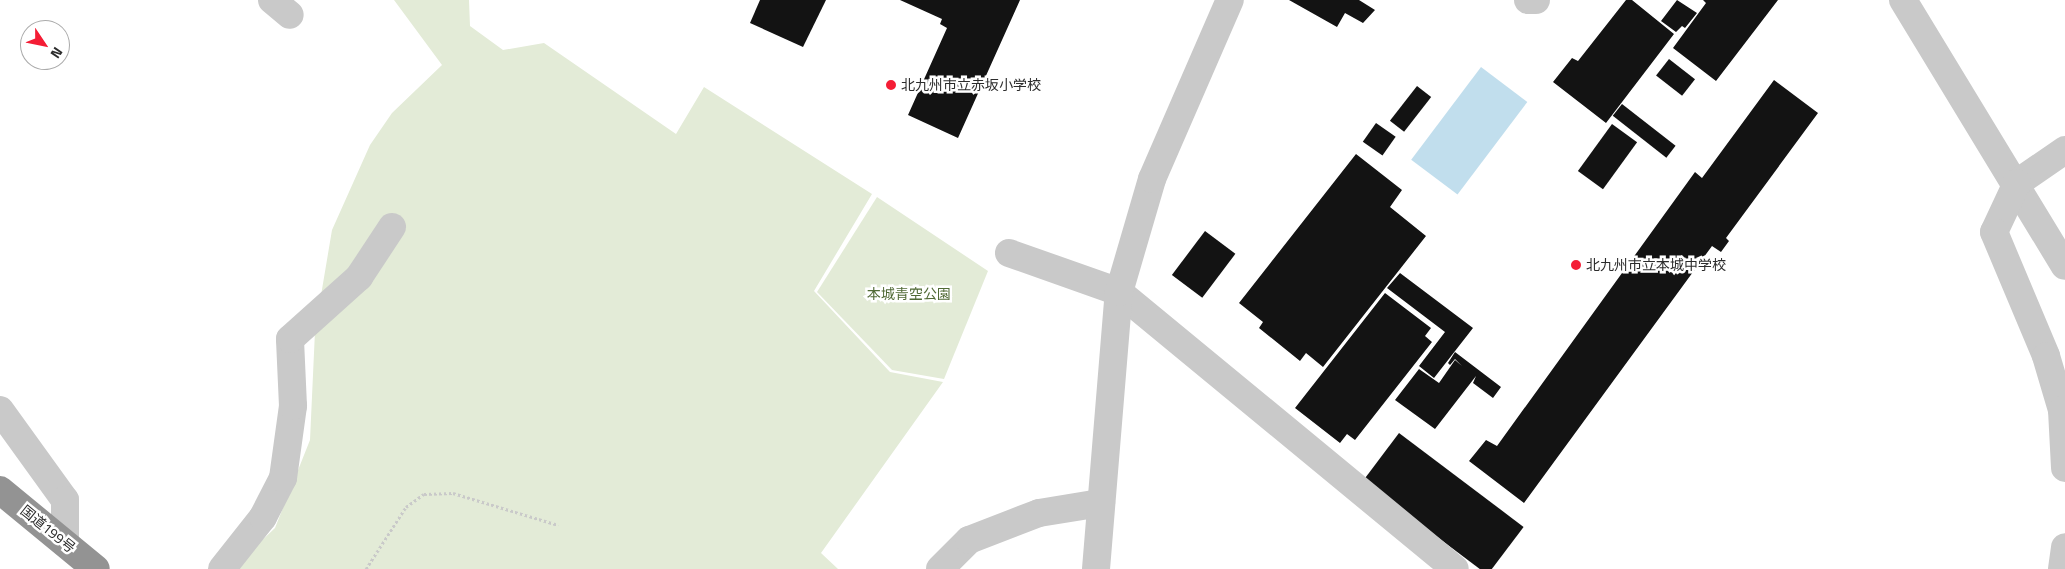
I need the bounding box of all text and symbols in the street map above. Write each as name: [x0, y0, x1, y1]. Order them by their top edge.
north arrow: [20, 20, 70, 70]
text: N: [46, 43, 68, 63]
place label: 北九州市立赤坂小学校: [901, 77, 1041, 93]
marker: 北九州市立赤坂小学校: [885, 79, 897, 91]
place label: 北九州市立本城中学校: [1586, 257, 1726, 273]
marker: 北九州市立本城中学校: [1570, 259, 1582, 271]
park label: 本城青空公園: [867, 286, 951, 302]
street label: 国道199号: [17, 502, 79, 556]

